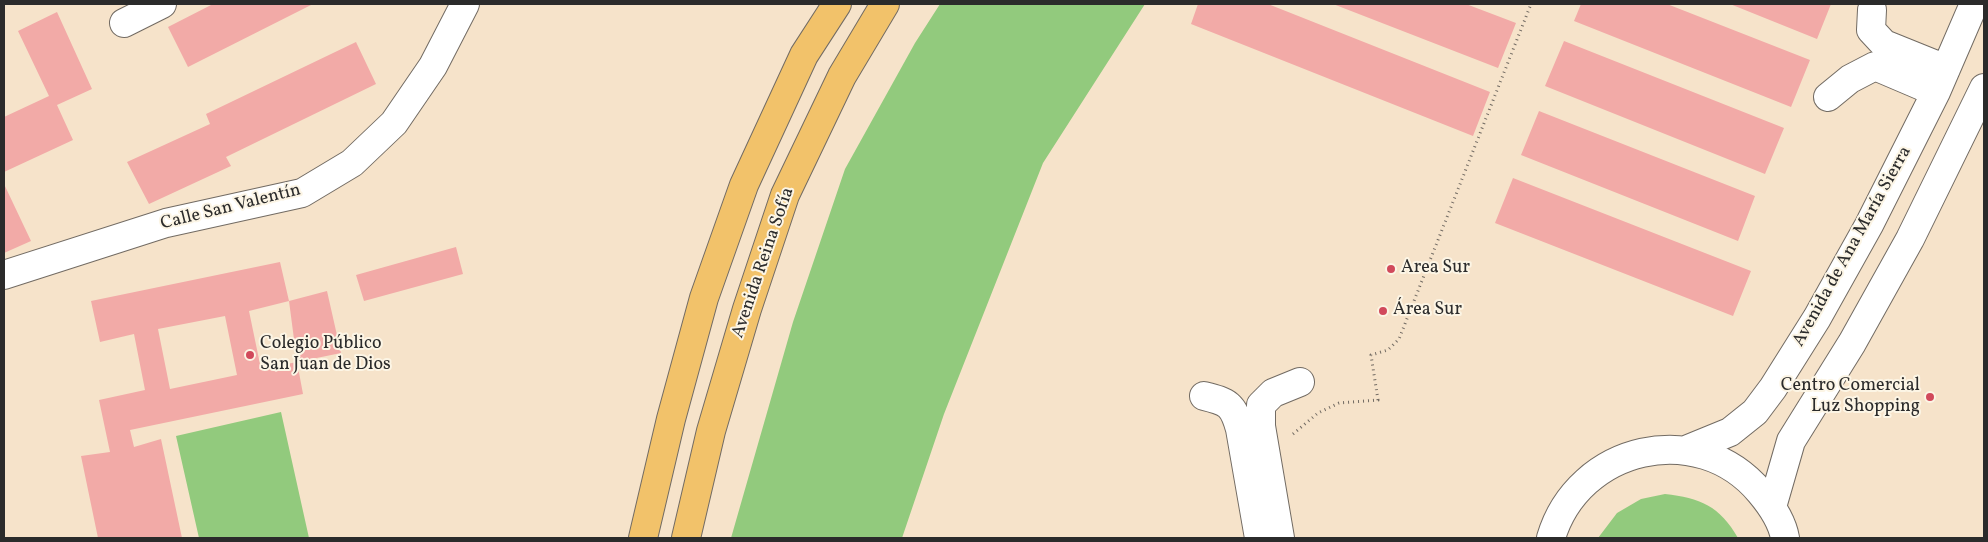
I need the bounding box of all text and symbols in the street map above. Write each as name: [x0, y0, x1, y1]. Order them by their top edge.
street label: Avenida de Ana María Sierra: [1789, 143, 1917, 351]
street label: Calle San Valentín: [159, 180, 303, 236]
street label: Avenida Reina Sofía: [728, 185, 800, 341]
place label: Area Sur: [1401, 258, 1470, 280]
marker: Area Sur: [1385, 263, 1397, 275]
place label: Área Sur: [1393, 300, 1462, 322]
marker: Área Sur: [1377, 305, 1389, 317]
place label: Colegio Público San Juan de Dios: [260, 334, 391, 376]
marker: Colegio Público San Juan de Dios: [244, 349, 256, 361]
place label: Centro Comercial Luz Shopping: [1781, 376, 1920, 418]
marker: Centro Comercial Luz Shopping: [1924, 391, 1936, 403]

